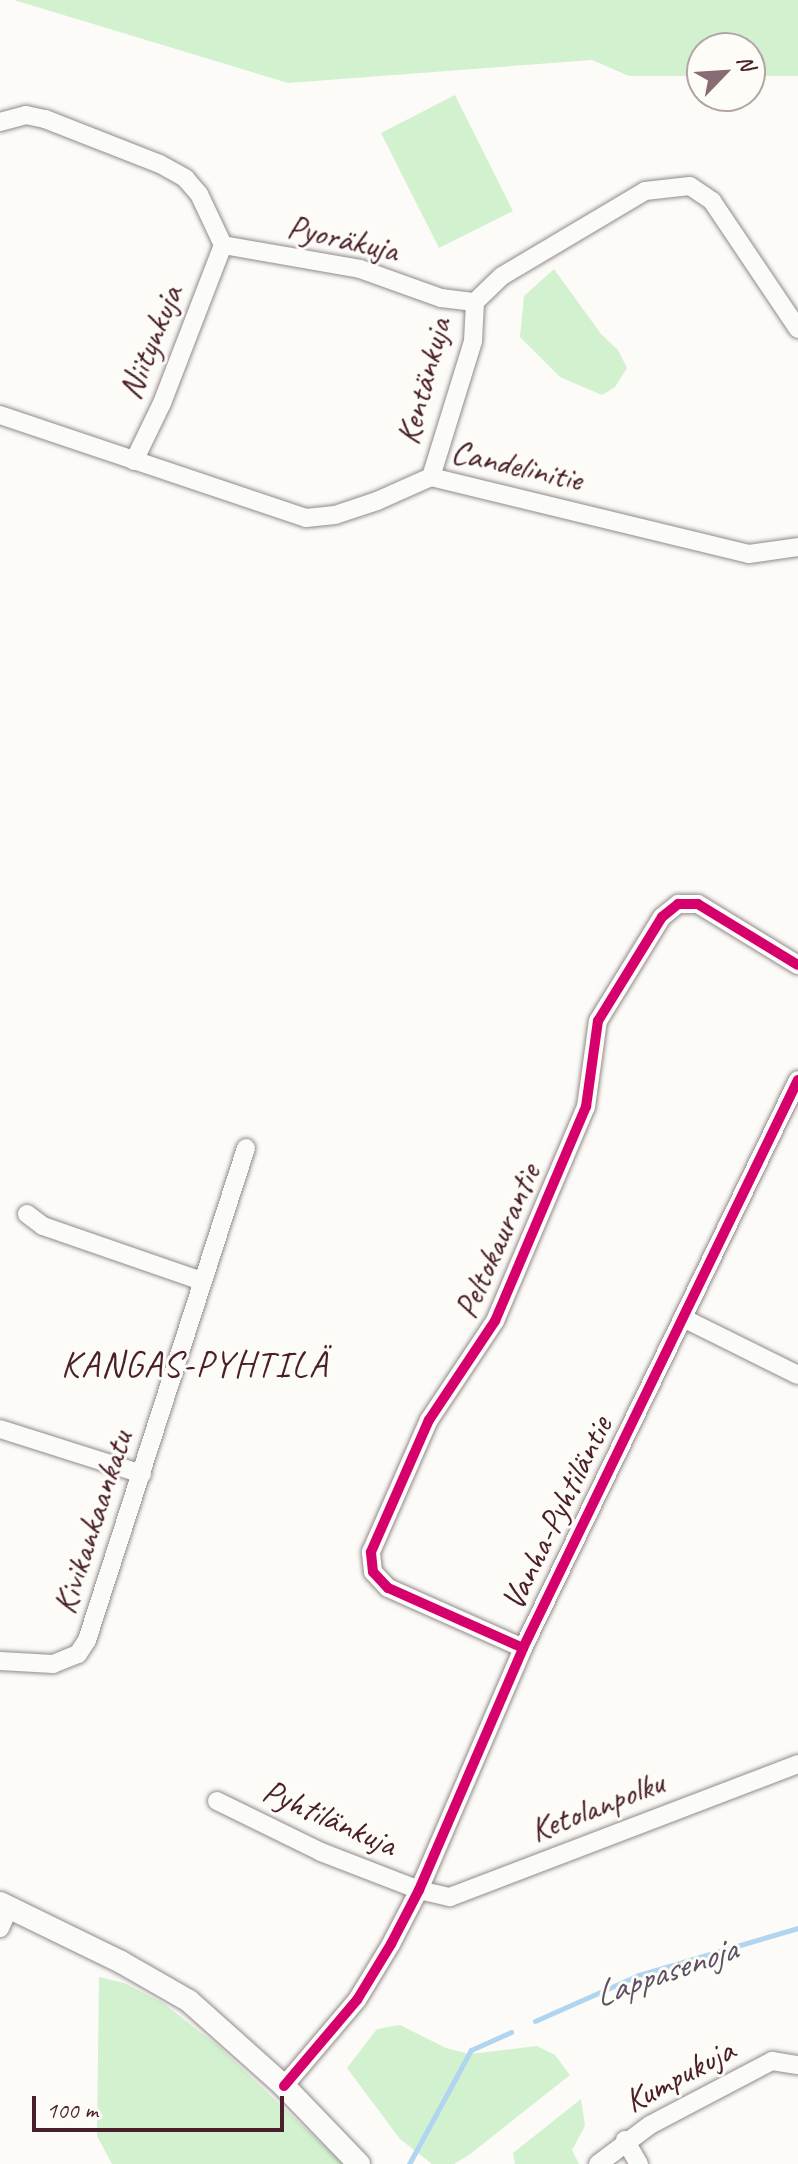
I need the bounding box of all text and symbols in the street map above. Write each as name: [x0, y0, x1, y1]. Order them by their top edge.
north arrow: [686, 32, 766, 112]
text: N: [730, 51, 762, 75]
street label: Pyoräkuja: [284, 205, 402, 271]
street label: Niitynkuja: [109, 279, 191, 405]
street label: Kentänkuja: [387, 313, 459, 449]
street label: Candelinitie: [448, 430, 586, 500]
street label: Peltokaurantie: [445, 1158, 549, 1324]
district label: KANGAS-PYHTILÄ: [61, 1343, 329, 1387]
street label: Vanha-Pyhtiläntie: [492, 1410, 620, 1616]
street label: Kivikankaankatu: [43, 1426, 141, 1618]
street label: Ketolanpolku: [524, 1762, 670, 1850]
street label: Pyhtilänkuja: [257, 1770, 403, 1864]
water label: Lappasenoja: [588, 1928, 742, 2016]
street label: Kumpukuja: [617, 2029, 741, 2121]
scale bar: [36, 2080, 288, 2130]
text: 100 m: [46, 2095, 98, 2125]

